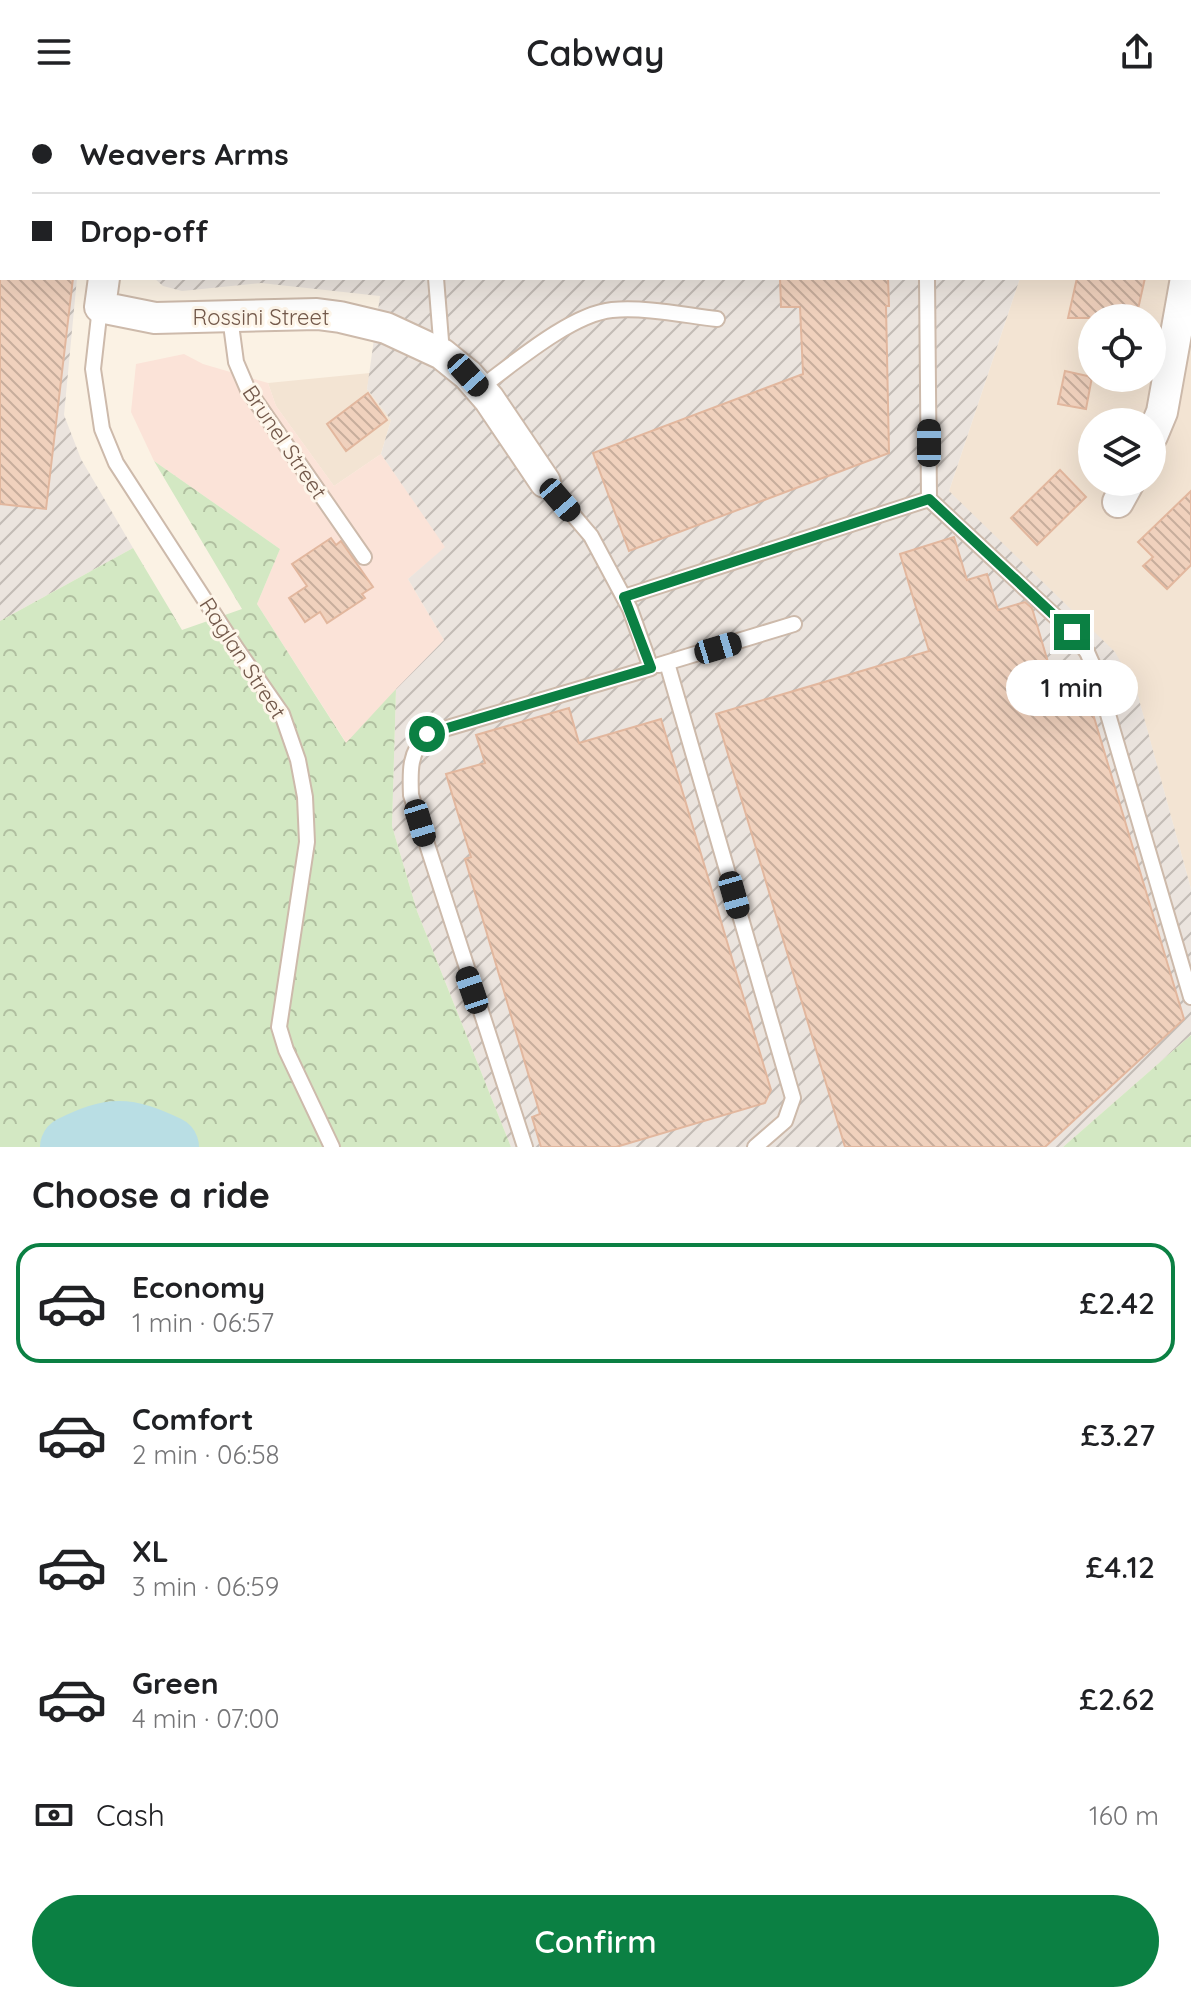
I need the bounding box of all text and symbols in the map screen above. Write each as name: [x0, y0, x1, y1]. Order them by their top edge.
icon: menu: [32, 30, 76, 74]
text: Cabway: [526, 30, 665, 75]
icon: share: [1115, 30, 1159, 74]
text: Weavers Arms: [80, 135, 289, 173]
text: Drop-off: [80, 212, 208, 250]
street label: Rossini Street: [193, 303, 329, 331]
map controls: [1078, 304, 1166, 496]
button: locate: [1078, 304, 1166, 392]
car: [443, 349, 493, 401]
street label: Brunel Street: [237, 380, 333, 504]
button: layers: [1078, 408, 1166, 496]
car: [917, 419, 941, 467]
car: [535, 474, 585, 526]
street label: Raglan Street: [193, 592, 293, 724]
route end: [1054, 614, 1090, 650]
car: [692, 630, 744, 666]
callout: 1 min: [1006, 660, 1138, 716]
text: 1 min: [1041, 671, 1103, 704]
route start: [409, 716, 445, 752]
car: [402, 797, 438, 849]
car: [716, 869, 752, 921]
car: [453, 963, 491, 1017]
text: Choose a ride: [32, 1172, 270, 1217]
icon: car: [36, 1267, 108, 1339]
text: Economy: [132, 1268, 265, 1306]
text: £2.42: [1080, 1284, 1155, 1322]
text: 1 min · 06:57: [132, 1306, 274, 1339]
icon: car: [36, 1399, 108, 1471]
text: Comfort: [132, 1400, 253, 1438]
text: £3.27: [1081, 1416, 1155, 1454]
text: 2 min · 06:58: [132, 1438, 280, 1471]
icon: car: [36, 1531, 108, 1603]
text: XL: [132, 1532, 169, 1570]
text: £4.12: [1086, 1548, 1155, 1586]
text: 3 min · 06:59: [132, 1570, 279, 1603]
icon: car: [36, 1663, 108, 1735]
text: Green: [132, 1664, 219, 1702]
text: £2.62: [1079, 1680, 1155, 1718]
text: 4 min · 07:00: [132, 1702, 280, 1735]
icon: cash: [32, 1793, 76, 1837]
text: Cash: [96, 1796, 165, 1834]
text: 160 m: [1089, 1799, 1159, 1832]
button: Confirm: [32, 1895, 1159, 1987]

